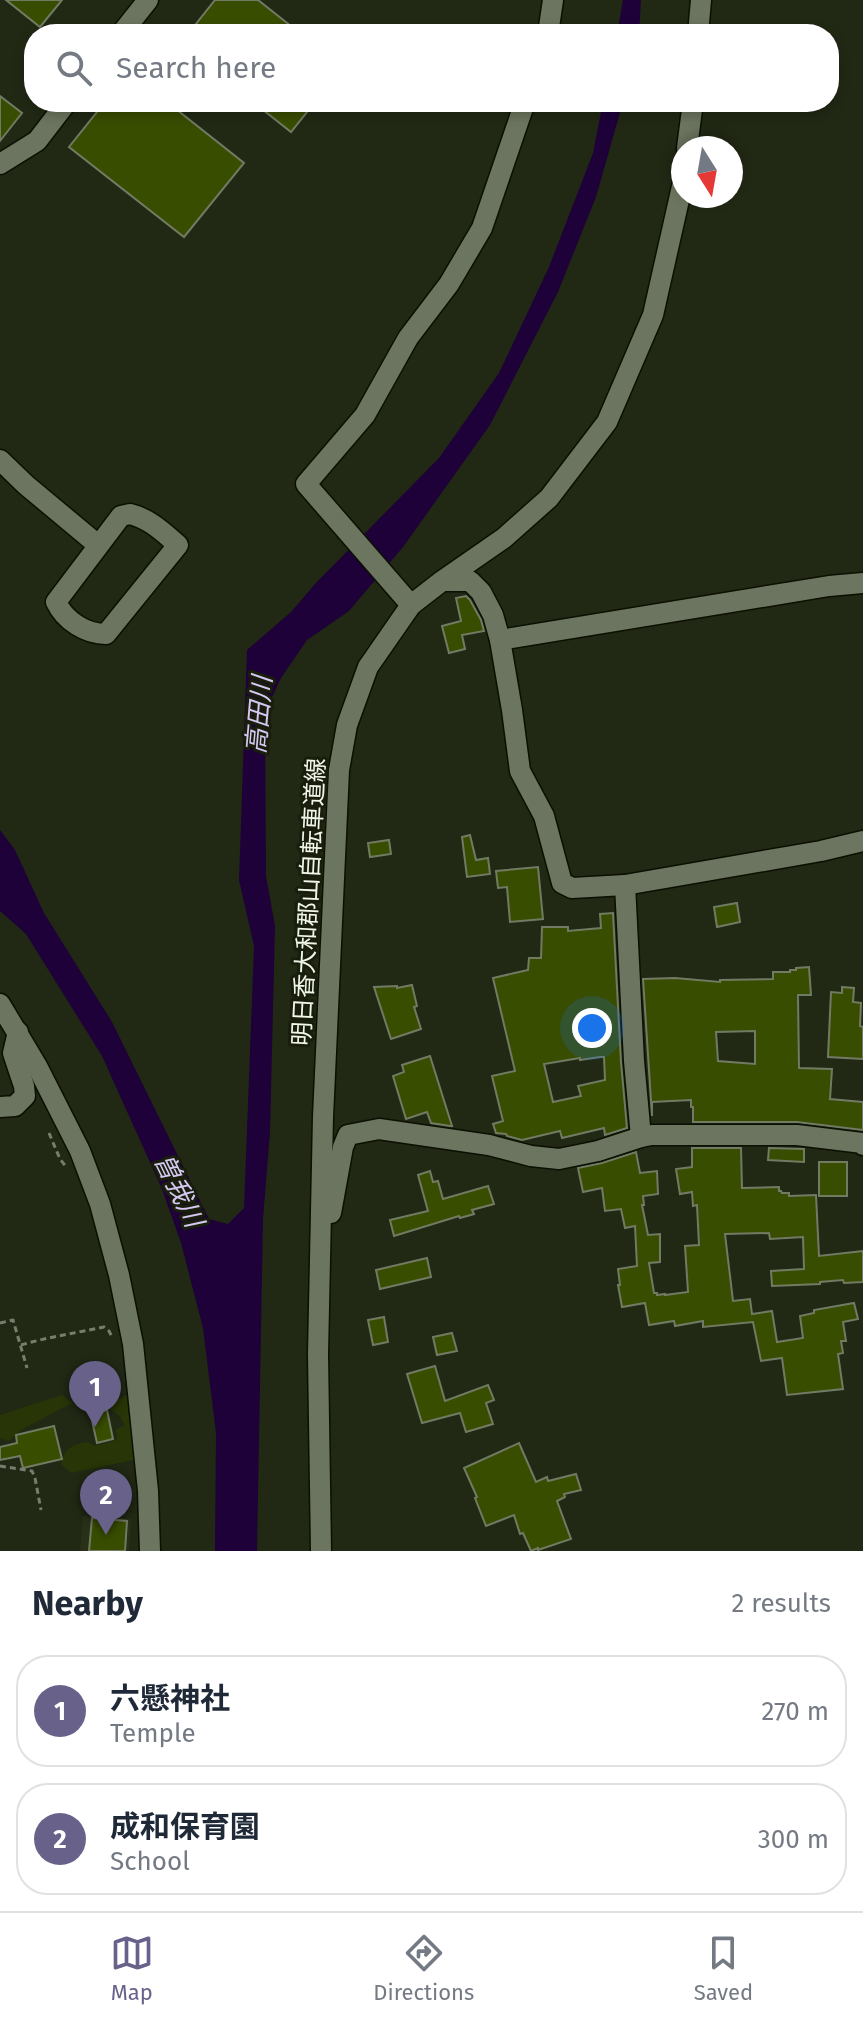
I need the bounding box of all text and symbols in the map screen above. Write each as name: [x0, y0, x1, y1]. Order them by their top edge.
search box: [24, 24, 839, 112]
icon: search: [52, 46, 96, 90]
text: Search here: [116, 50, 276, 86]
north arrow: [671, 136, 743, 208]
water label: 高田川: [241, 672, 279, 755]
street label: 明日香大和郡山自転車道線: [287, 757, 331, 1047]
your location: [572, 1008, 612, 1048]
water label: 曽我川: [148, 1148, 211, 1235]
pin: 1: [69, 1361, 121, 1427]
pin: 2: [80, 1469, 132, 1535]
text: Nearby: [32, 1583, 143, 1624]
text: 2 results: [731, 1588, 831, 1619]
text: 六懸神社: [110, 1681, 230, 1717]
text: 1: [54, 1696, 66, 1727]
text: 270 m: [761, 1696, 829, 1727]
text: Temple: [110, 1718, 196, 1749]
text: 成和保育園: [110, 1809, 260, 1845]
text: 2: [53, 1824, 67, 1855]
text: 300 m: [758, 1824, 829, 1855]
text: School: [110, 1846, 190, 1877]
tab: Map: [110, 1931, 154, 2006]
tab: Directions: [373, 1931, 474, 2006]
tab: Saved: [694, 1931, 753, 2006]

